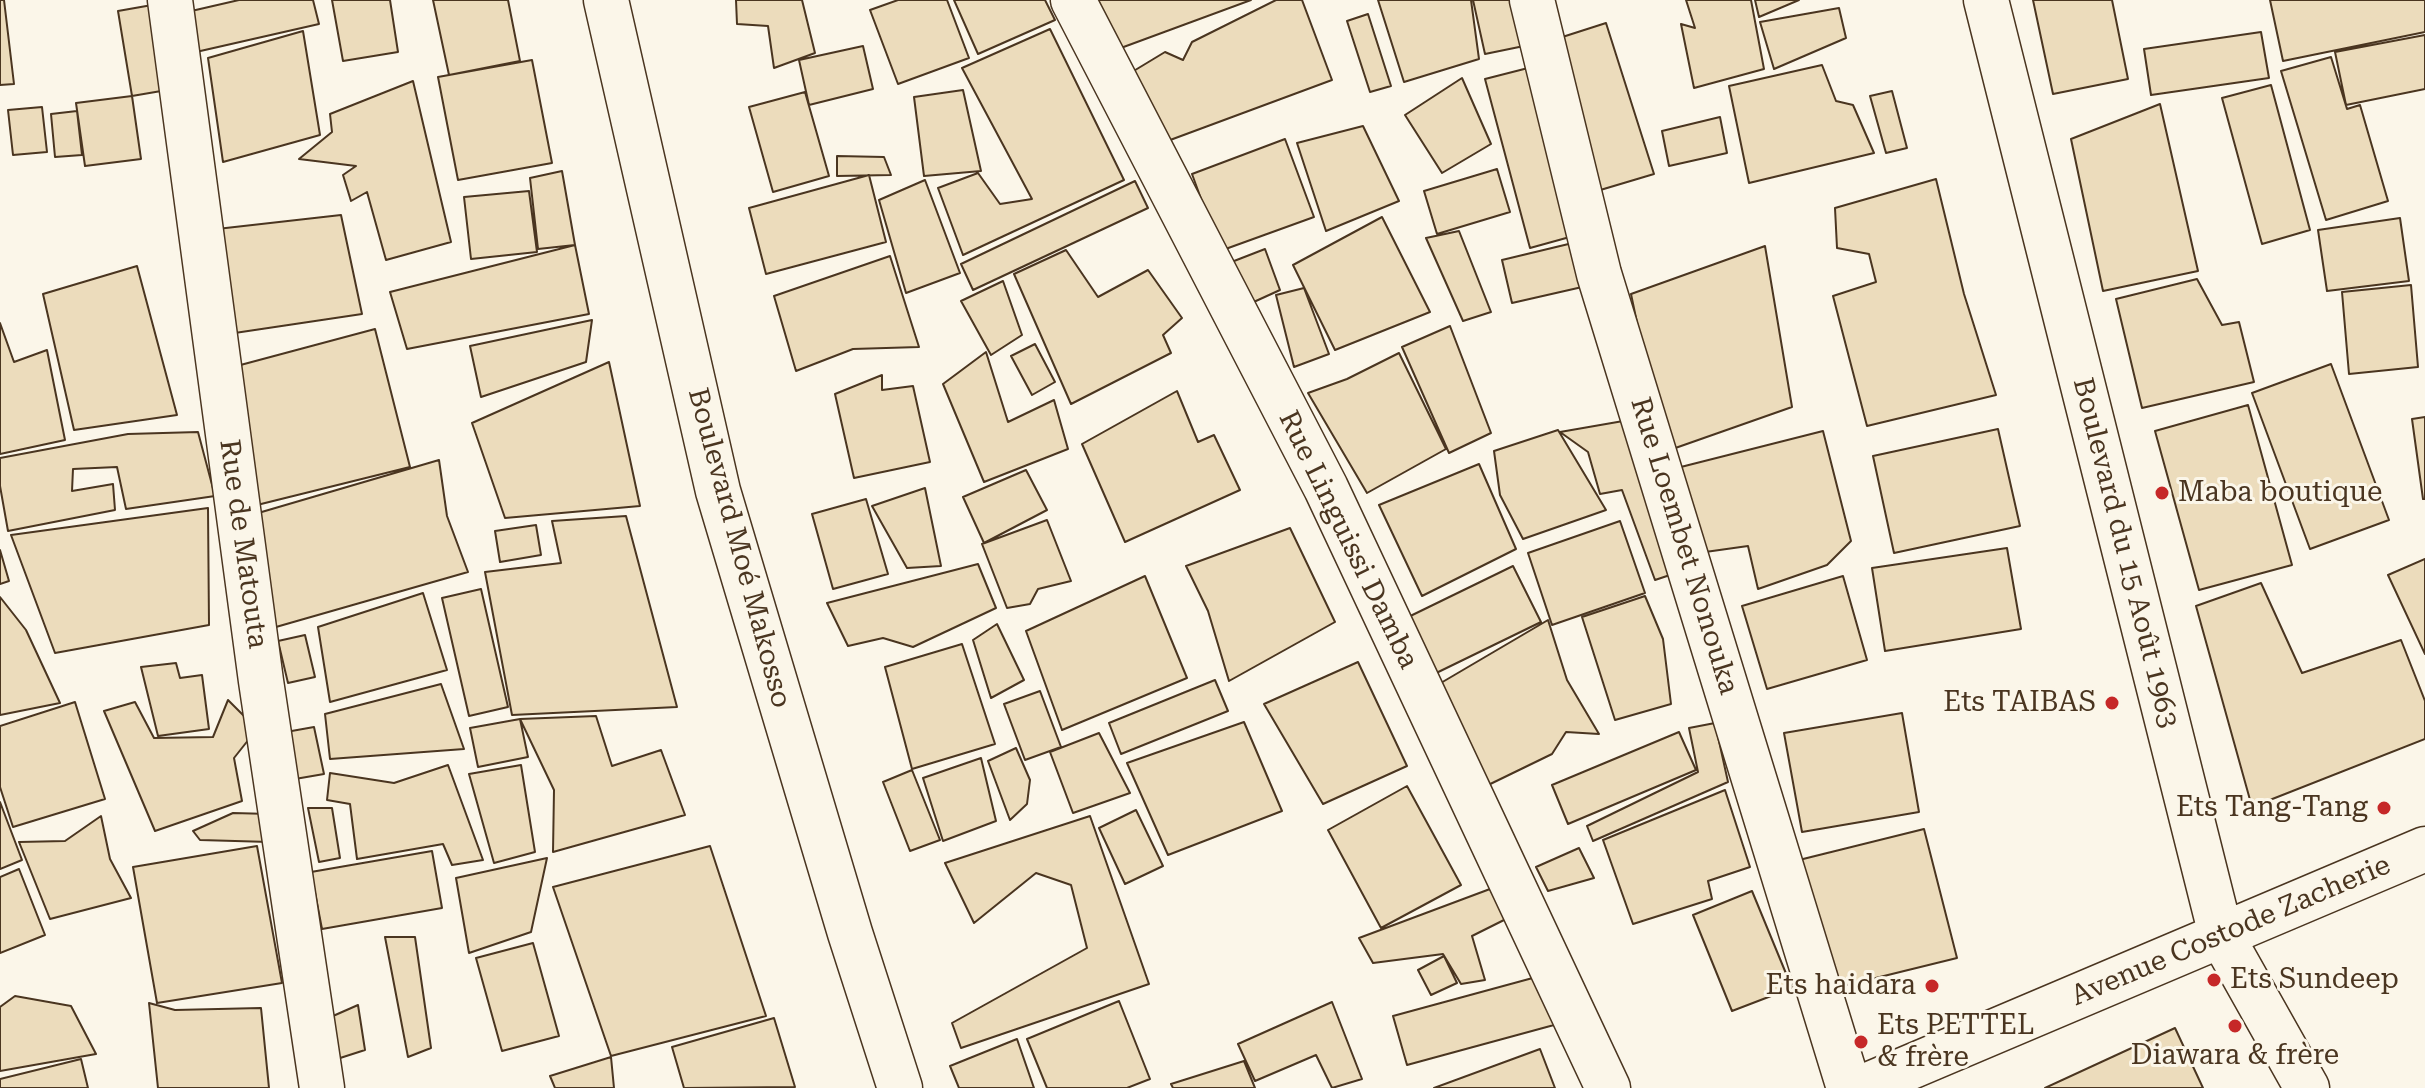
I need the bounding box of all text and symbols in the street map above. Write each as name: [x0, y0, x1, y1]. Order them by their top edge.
street label: Boulevard du 15 Août 1963: [2065, 374, 2185, 732]
street label: Boulevard Moé Makosso: [680, 384, 798, 712]
street label: Rue Loembet Nonouka: [1623, 393, 1745, 699]
street label: Rue Linguissi Damba: [1271, 405, 1425, 675]
street label: Rue de Matouta: [212, 437, 274, 651]
place label: Maba boutique: [2178, 476, 2382, 510]
marker: Maba boutique: [2153, 484, 2171, 502]
place label: Ets TAIBAS: [1943, 686, 2096, 720]
marker: Ets TAIBAS: [2103, 694, 2121, 712]
place label: Ets Tang-Tang: [2176, 791, 2368, 825]
marker: Ets Tang-Tang: [2375, 799, 2393, 817]
street label: Avenue Costode Zacherie: [2066, 848, 2396, 1014]
place label: Ets Sundeep: [2230, 963, 2399, 997]
place label: Ets haidara: [1766, 969, 1916, 1003]
marker: Ets Sundeep: [2205, 971, 2223, 989]
marker: Ets haidara: [1923, 977, 1941, 995]
place label: Ets PETTEL & frère: [1877, 1009, 2034, 1075]
marker: Diawara & frère: [2226, 1017, 2244, 1035]
marker: Ets PETTEL & frère: [1852, 1033, 1870, 1051]
place label: Diawara & frère: [2131, 1039, 2339, 1073]

